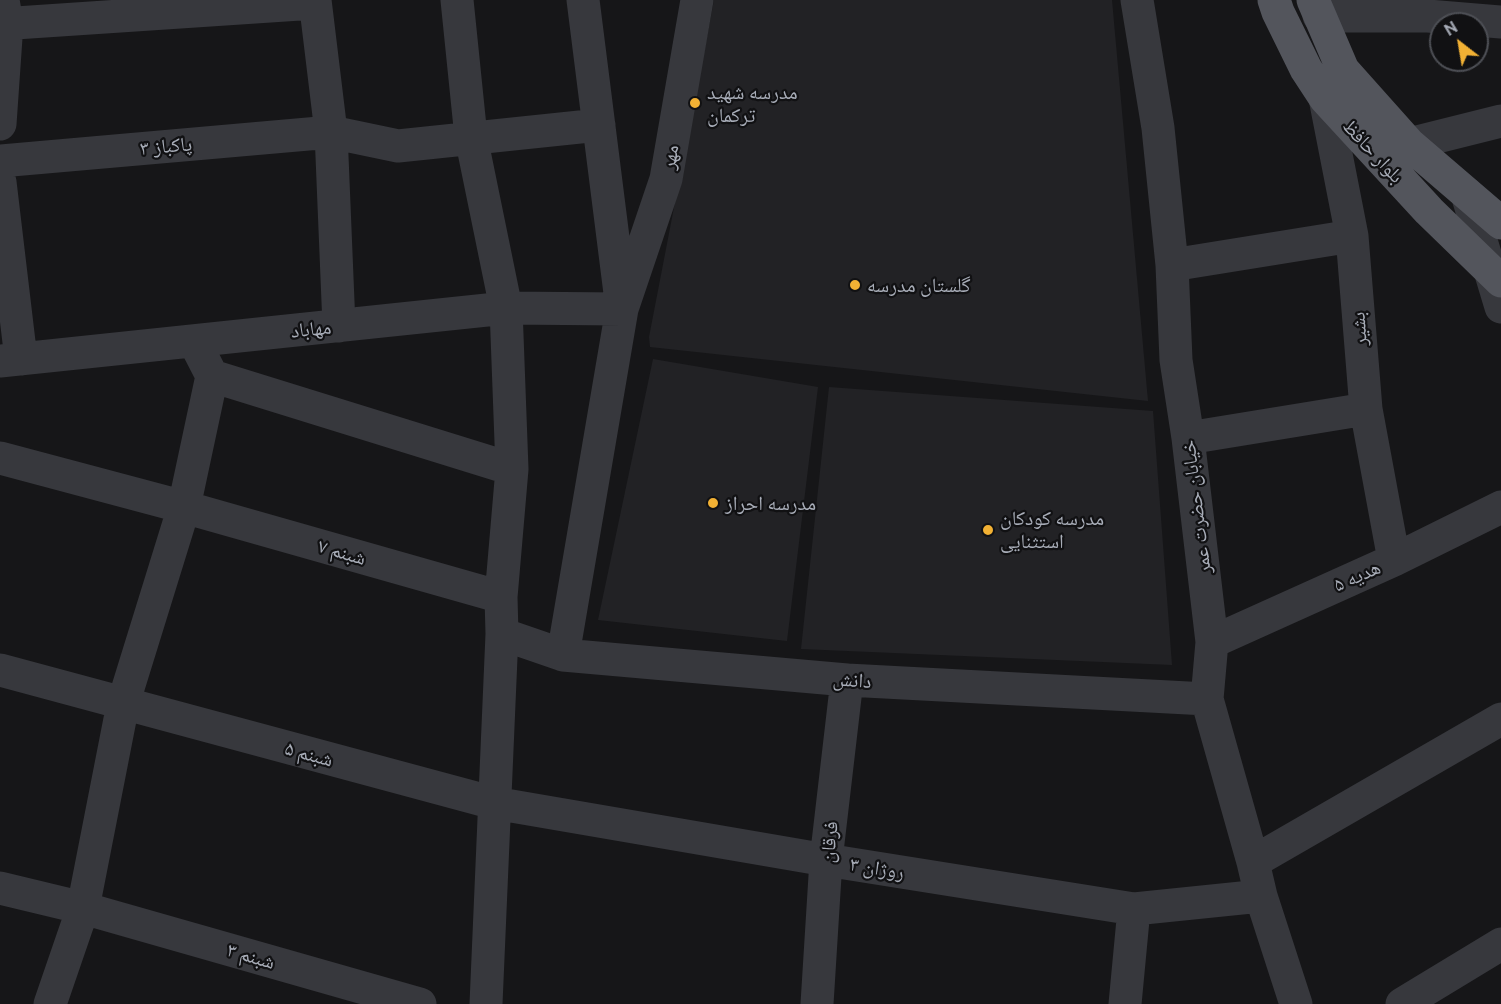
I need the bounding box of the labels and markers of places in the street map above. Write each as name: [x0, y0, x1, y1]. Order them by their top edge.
place label: مدرسه شهید ترکمان: [707, 80, 798, 127]
marker: مدرسه شهید ترکمان: [688, 96, 702, 110]
place label: گلستان مدرسه: [867, 273, 971, 297]
marker: گلستان مدرسه: [848, 278, 862, 292]
place label: مدرسه احراز: [725, 491, 816, 515]
marker: مدرسه احراز: [706, 496, 720, 510]
place label: مدرسه کودکان استثنایی: [1000, 506, 1104, 553]
marker: مدرسه کودکان استثنایی: [981, 523, 995, 537]

